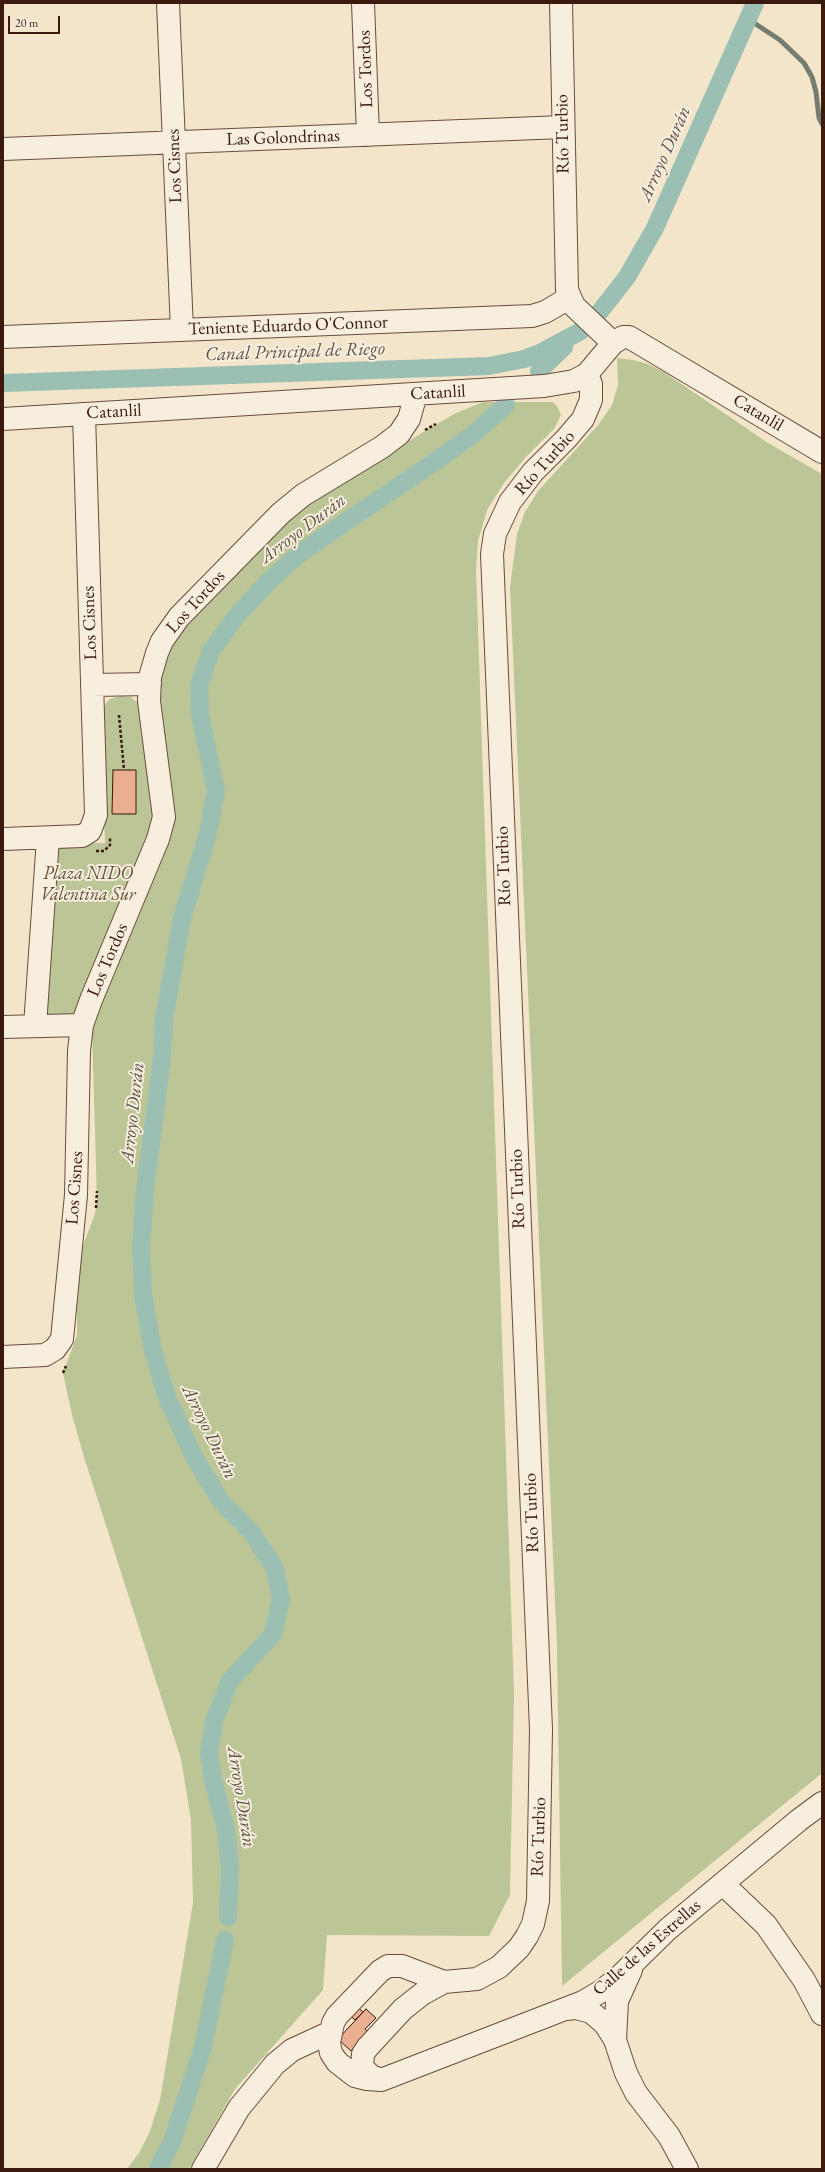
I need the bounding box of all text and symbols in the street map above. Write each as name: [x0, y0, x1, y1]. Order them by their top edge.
scale bar: [10, 8, 62, 34]
text: 20 m: [15, 15, 38, 31]
street label: Los Tordos: [354, 30, 378, 108]
street label: Río Turbio: [552, 94, 574, 174]
water label: Arroyo Durán: [634, 103, 696, 205]
street label: Las Golondrinas: [226, 125, 340, 151]
street label: Los Cisnes: [163, 129, 187, 203]
street label: Teniente Eduardo O'Connor: [188, 312, 388, 340]
water label: Canal Principal de Riego: [205, 337, 385, 367]
street label: Catanlil: [410, 381, 466, 405]
street label: Catanlil: [729, 389, 787, 437]
street label: Catanlil: [86, 400, 142, 424]
street label: Río Turbio: [510, 426, 580, 500]
water label: Arroyo Durán: [256, 489, 350, 569]
street label: Los Tordos: [162, 566, 230, 638]
street label: Los Cisnes: [78, 586, 102, 660]
street label: Río Turbio: [492, 826, 516, 906]
park label: Plaza NIDO Valentina Sur: [40, 863, 136, 906]
street label: Los Tordos: [83, 920, 133, 1000]
water label: Arroyo Durán: [116, 1061, 150, 1165]
street label: Río Turbio: [506, 1149, 530, 1229]
street label: Los Cisnes: [62, 1150, 88, 1226]
water label: Arroyo Durán: [176, 1381, 242, 1483]
street label: Río Turbio: [520, 1473, 544, 1553]
water label: Arroyo Durán: [222, 1745, 260, 1849]
street label: Río Turbio: [527, 1797, 551, 1877]
street label: Calle de las Estrellas: [589, 1895, 705, 2001]

